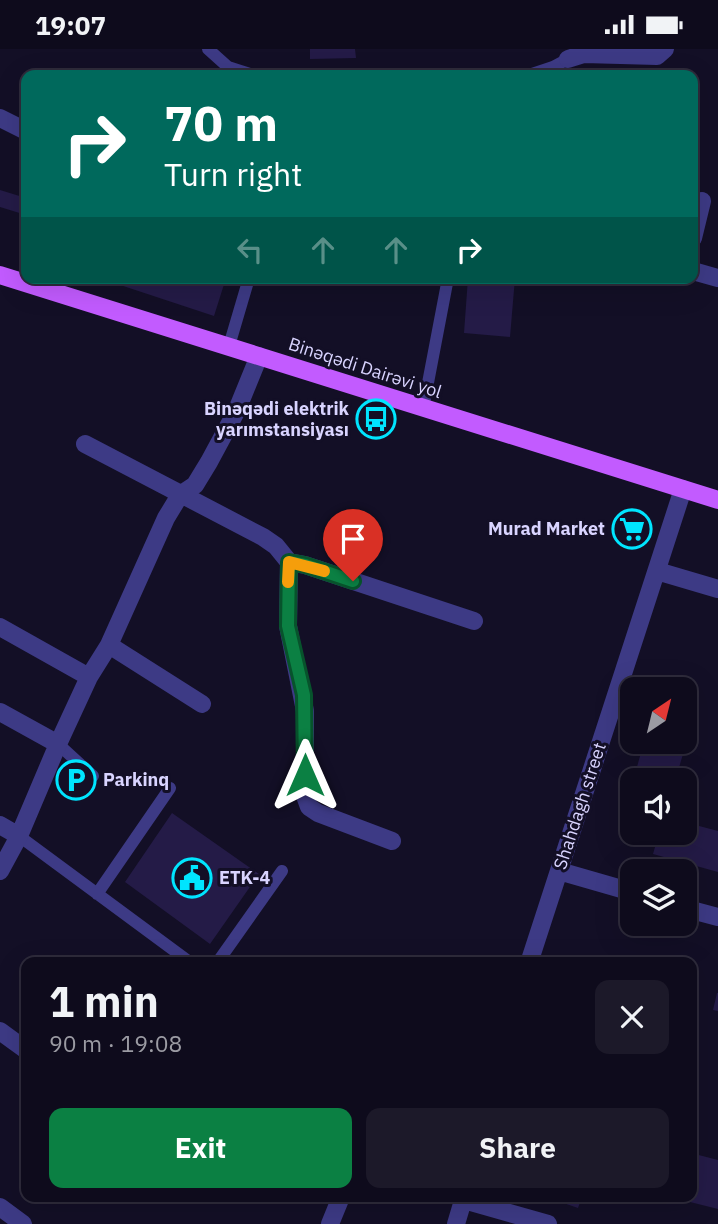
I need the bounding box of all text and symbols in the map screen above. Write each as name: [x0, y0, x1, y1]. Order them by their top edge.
text: 19:07: [35, 8, 106, 42]
text: 70 m: [164, 91, 278, 154]
icon: right: [49, 98, 140, 189]
text: Turn right: [164, 153, 302, 195]
icon: left: [231, 231, 269, 269]
icon: ahead: [304, 231, 342, 269]
icon: ahead: [377, 231, 415, 269]
icon: right: [450, 231, 488, 269]
street label: Binəqədi Dairəvi yol: [286, 332, 445, 403]
place label: Binəqədi elektrik yarımstansiyası: [204, 397, 350, 441]
bus stop icon: Binəqədi elektrik yarımstansiyası: [355, 398, 397, 440]
supermarket icon: Murad Market: [611, 508, 653, 550]
pin: [323, 509, 383, 581]
place label: Murad Market: [488, 517, 605, 540]
icon: arrive: [334, 520, 372, 558]
north arrow: [620, 677, 696, 754]
map controls: [620, 677, 697, 936]
position arrow: [268, 738, 342, 812]
street label: Shahdagh street: [548, 739, 611, 872]
parking icon: Parkinq: [55, 759, 97, 801]
place label: Parkinq: [103, 768, 169, 791]
button: sound: [620, 768, 697, 845]
public building icon: ETK-4: [171, 857, 213, 899]
button: layers: [620, 859, 697, 936]
place label: ETK-4: [219, 866, 270, 889]
text: 1 min: [49, 974, 159, 1029]
button: close: [595, 980, 669, 1054]
text: 90 m · 19:08: [49, 1028, 182, 1058]
button: Exit: [49, 1108, 352, 1188]
button: Share: [366, 1108, 669, 1188]

